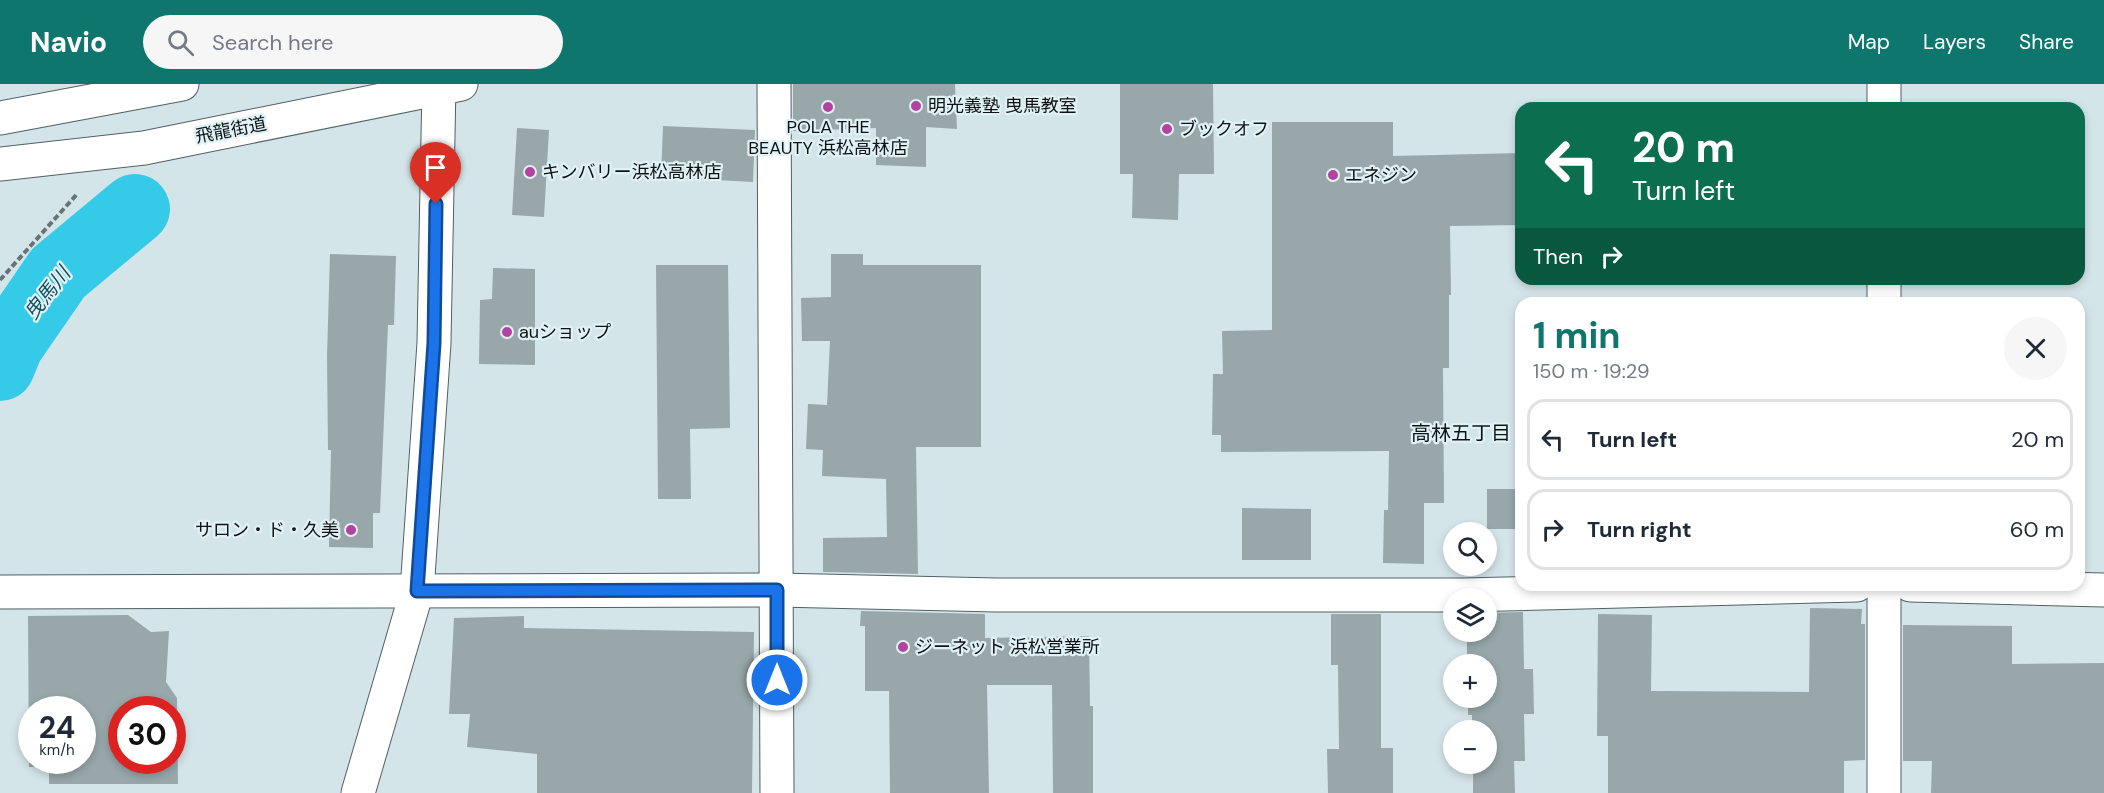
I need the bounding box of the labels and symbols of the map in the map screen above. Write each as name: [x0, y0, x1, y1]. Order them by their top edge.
place label: 明光義塾 曳馬教室: [928, 94, 1077, 118]
marker: 明光義塾 曳馬教室: [909, 99, 923, 113]
marker: POLA THE BEAUTY 浜松高林店: [821, 100, 835, 114]
street label: 飛龍街道: [193, 111, 269, 149]
place label: POLA THE BEAUTY 浜松高林店: [748, 115, 908, 160]
place label: ブックオフ: [1179, 117, 1269, 141]
marker: ブックオフ: [1160, 122, 1174, 136]
pin: [410, 142, 461, 204]
place label: キンバリー浜松高林店: [542, 160, 721, 184]
place label: エネジン: [1345, 163, 1417, 187]
marker: キンバリー浜松高林店: [523, 165, 537, 179]
marker: エネジン: [1326, 168, 1340, 182]
water label: 曳馬川: [18, 260, 77, 325]
place label: auショップ: [519, 320, 611, 344]
marker: auショップ: [500, 325, 514, 339]
district label: 高林五丁目: [1411, 420, 1511, 446]
place label: サロン・ド・久美: [195, 518, 339, 542]
marker: サロン・ド・久美: [344, 523, 358, 537]
place label: ジーネット 浜松営業所: [915, 635, 1100, 659]
marker: ジーネット 浜松営業所: [896, 640, 910, 654]
position arrow: [745, 648, 809, 712]
speed limit sign: 30: [108, 696, 186, 774]

